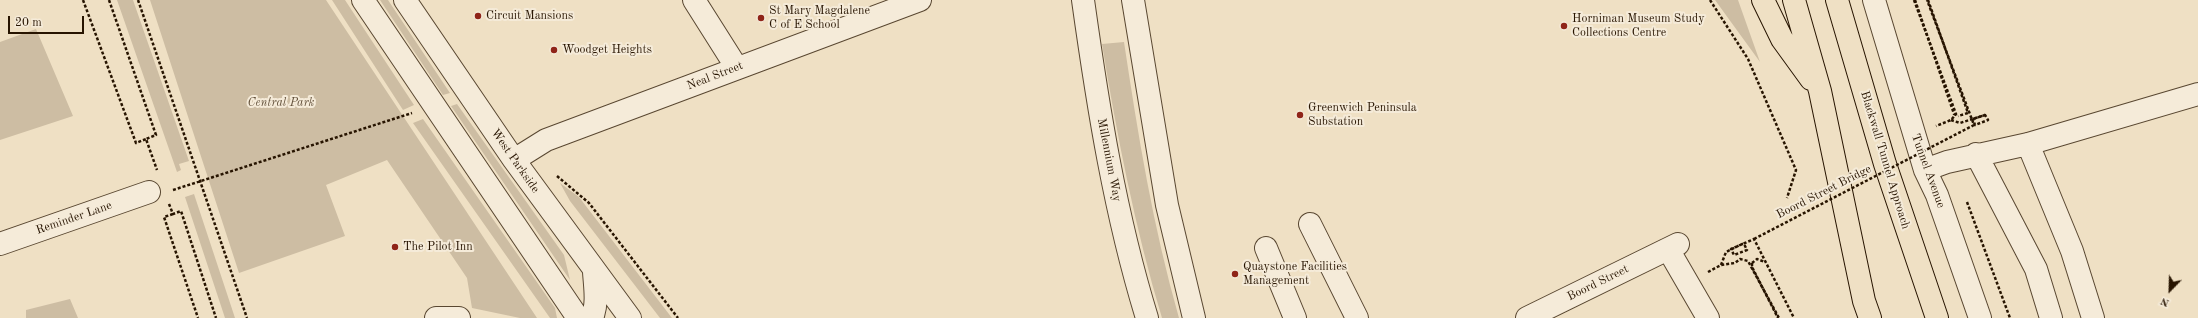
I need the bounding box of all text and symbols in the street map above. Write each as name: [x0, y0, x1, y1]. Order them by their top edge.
place label: St Mary Magdalene C of E School: [769, 4, 870, 32]
scale bar: [10, 8, 86, 34]
place label: Circuit Mansions: [486, 9, 573, 23]
marker: Circuit Mansions: [473, 11, 483, 21]
place label: Horniman Museum Study Collections Centre: [1572, 12, 1705, 40]
marker: St Mary Magdalene C of E School: [756, 13, 766, 23]
text: 20 m: [15, 17, 42, 29]
marker: Horniman Museum Study Collections Centre: [1559, 21, 1569, 31]
place label: Woodget Heights: [562, 43, 652, 57]
marker: Woodget Heights: [549, 45, 559, 55]
street label: Neal Street: [685, 59, 745, 93]
street label: Blackwall Tunnel Approach: [1857, 89, 1913, 231]
park label: Central Park: [248, 96, 314, 110]
place label: Greenwich Peninsula Substation: [1308, 101, 1417, 129]
marker: Greenwich Peninsula Substation: [1295, 110, 1305, 120]
street label: Millennium Way: [1094, 117, 1124, 203]
street label: West Parkside: [488, 126, 542, 196]
street label: Tunnel Avenue: [1908, 132, 1948, 210]
street label: Boord Street Bridge: [1774, 162, 1874, 222]
street label: Reminder Lane: [34, 198, 114, 238]
place label: The Pilot Inn: [403, 240, 473, 254]
marker: The Pilot Inn: [390, 242, 400, 252]
place label: Quaystone Facilities Management: [1243, 260, 1347, 288]
street label: Boord Street: [1565, 262, 1631, 304]
marker: Quaystone Facilities Management: [1230, 269, 1240, 279]
north arrow: [2150, 270, 2190, 310]
text: N: [2159, 295, 2171, 308]

